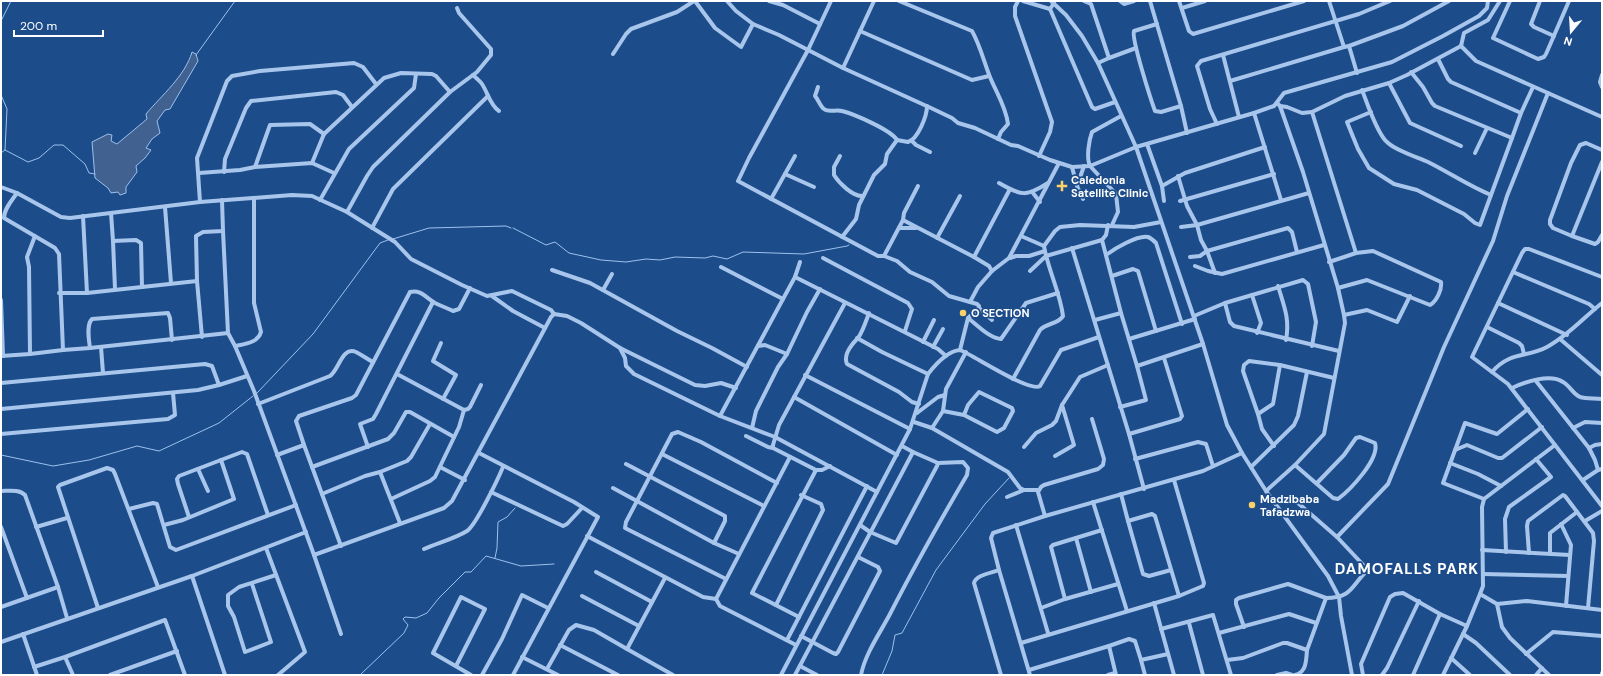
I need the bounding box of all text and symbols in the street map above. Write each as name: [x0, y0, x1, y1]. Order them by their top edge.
scale bar: [14, 12, 103, 38]
north arrow: [1551, 12, 1591, 52]
text: 200 m: [20, 18, 57, 34]
text: N: [1562, 34, 1574, 49]
place label: Caledonia Satellite Clinic: [1071, 173, 1149, 200]
marker: Caledonia Satellite Clinic: [1056, 180, 1068, 192]
place label: O SECTION: [971, 306, 1030, 320]
marker: O SECTION: [958, 308, 968, 318]
place label: Madzibaba Tafadzwa: [1260, 492, 1319, 519]
marker: Madzibaba Tafadzwa: [1247, 500, 1257, 510]
district label: DAMOFALLS PARK: [1335, 559, 1479, 579]

